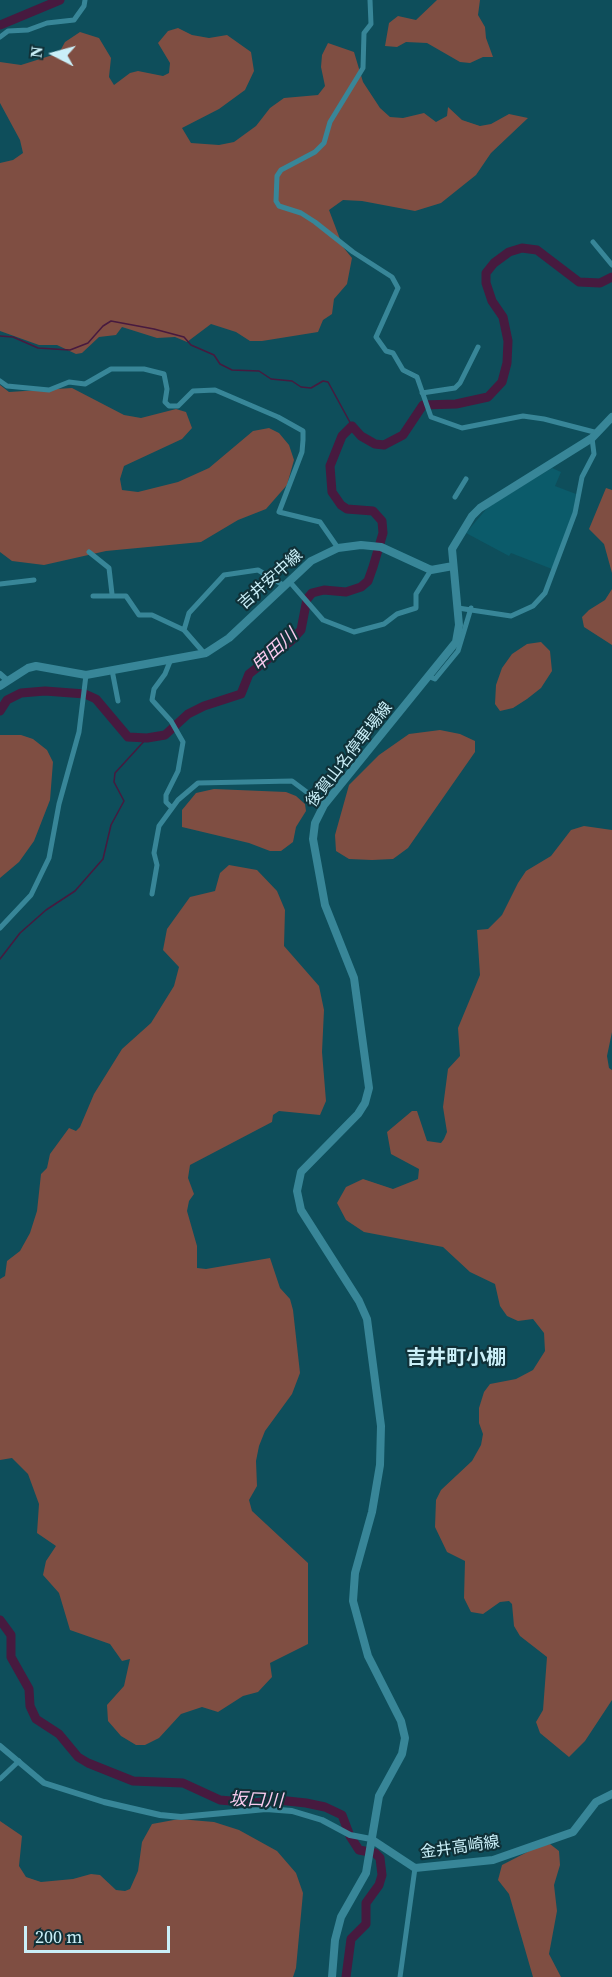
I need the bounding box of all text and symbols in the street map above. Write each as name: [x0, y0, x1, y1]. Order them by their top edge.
north arrow: [24, 24, 84, 84]
text: N: [25, 45, 48, 59]
street label: 吉井安中線: [235, 546, 307, 614]
water label: 申田川: [248, 625, 302, 677]
street label: 後賀山名停車場線: [303, 699, 397, 811]
district label: 吉井町小棚: [406, 1347, 506, 1371]
water label: 坂口川: [229, 1789, 283, 1813]
street label: 金井高崎線: [419, 1833, 501, 1863]
scale bar: [27, 1914, 172, 1952]
text: 200 m: [35, 1924, 82, 1949]

